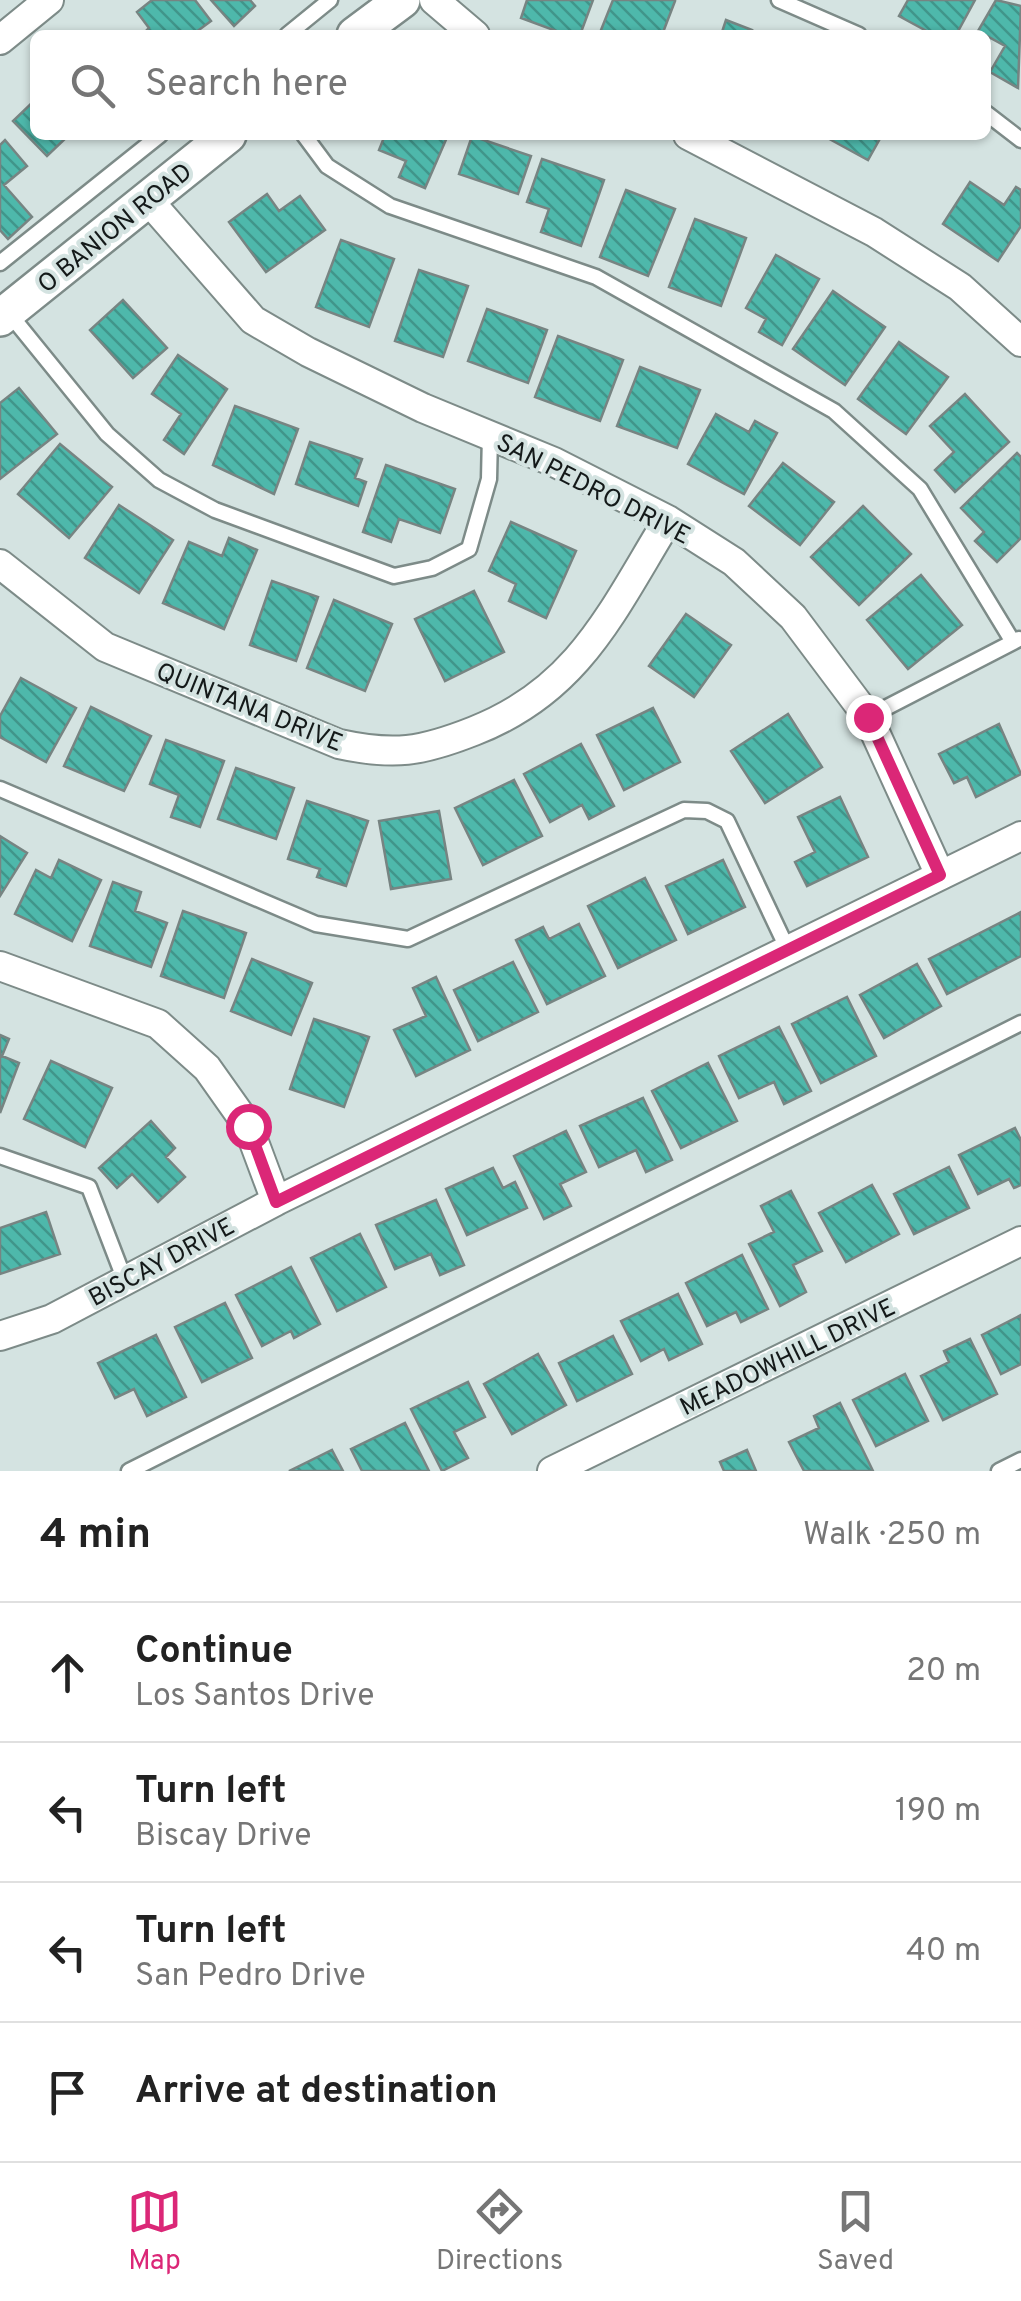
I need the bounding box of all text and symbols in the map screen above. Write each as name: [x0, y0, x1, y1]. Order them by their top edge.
search box: [30, 30, 991, 140]
icon: search: [65, 58, 120, 113]
text: Search here: [145, 61, 348, 110]
street label: O BANION ROAD: [32, 157, 200, 301]
street label: SAN PEDRO DRIVE: [490, 428, 695, 553]
street label: QUINTANA DRIVE: [151, 657, 347, 761]
route end: [846, 695, 892, 741]
route start: [226, 1104, 272, 1150]
street label: BISCAY DRIVE: [84, 1212, 241, 1316]
street label: MEADOWHILL DRIVE: [675, 1293, 901, 1425]
text: 4 min: [40, 1510, 151, 1563]
text: Walk · 250 m: [803, 1516, 981, 1556]
text: Continue: [135, 1628, 293, 1677]
icon: ahead: [40, 1645, 95, 1700]
text: 20 m: [906, 1652, 981, 1692]
text: Los Santos Drive: [135, 1677, 375, 1717]
text: Turn left: [135, 1768, 287, 1817]
icon: left: [40, 1785, 95, 1840]
text: 190 m: [895, 1792, 981, 1832]
text: Biscay Drive: [135, 1817, 312, 1857]
text: Turn left: [135, 1908, 287, 1957]
icon: left: [40, 1925, 95, 1980]
text: 40 m: [906, 1932, 981, 1972]
text: San Pedro Drive: [135, 1957, 366, 1997]
icon: arrive: [40, 2065, 95, 2120]
text: Arrive at destination: [135, 2068, 498, 2117]
tab: Map: [127, 2184, 182, 2280]
tab: Directions: [436, 2184, 563, 2280]
tab: Saved: [817, 2184, 894, 2280]

